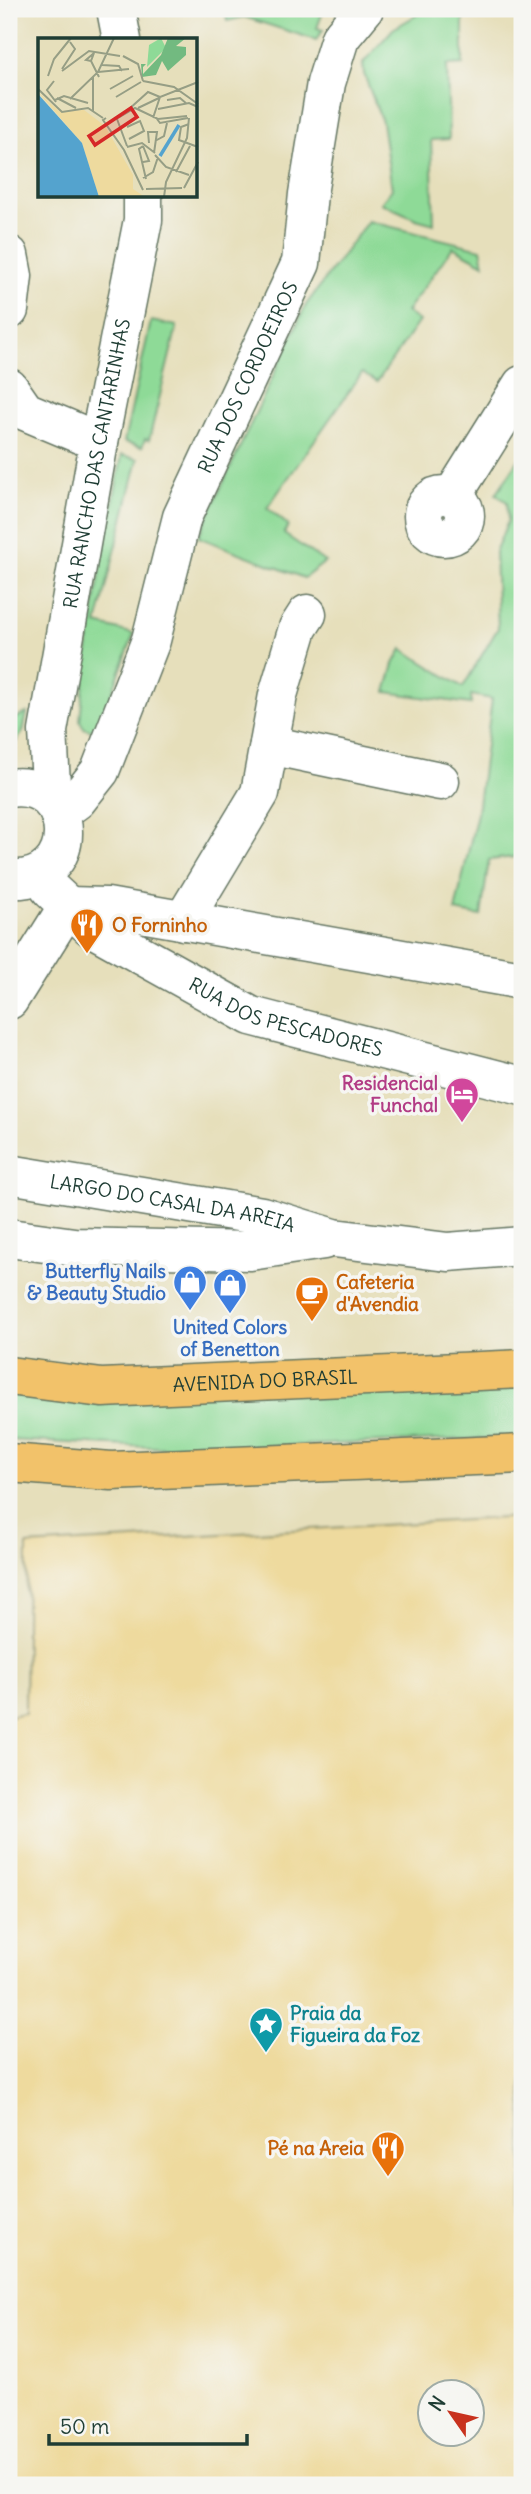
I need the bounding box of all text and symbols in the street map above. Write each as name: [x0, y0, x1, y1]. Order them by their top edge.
inset map: [38, 38, 198, 198]
street label: RUA DOS CORDOEIROS: [192, 277, 303, 477]
street label: RUA RANCHO DAS CANTARINHAS: [58, 316, 135, 610]
restaurant icon: O Forninho: [68, 906, 106, 955]
place label: O Forninho: [112, 913, 208, 937]
street label: RUA DOS PESCADORES: [185, 972, 385, 1062]
place label: Residencial Funchal: [342, 1071, 438, 1117]
hotel icon: Residencial Funchal: [443, 1075, 481, 1124]
street label: LARGO DO CASAL DA AREIA: [48, 1169, 298, 1237]
place label: Butterfly Nails & Beauty Studio: [27, 1259, 166, 1305]
shop icon: Butterfly Nails & Beauty Studio: [171, 1263, 209, 1312]
shop icon: United Colors of Benetton: [211, 1266, 249, 1315]
place label: Cafeteria d'Avendia: [336, 1270, 419, 1316]
cafe icon: Cafeteria d'Avendia: [293, 1274, 331, 1323]
place label: United Colors of Benetton: [173, 1315, 288, 1361]
street label: AVENIDA DO BRASIL: [172, 1364, 358, 1397]
place label: Praia da Figueira da Foz: [290, 2001, 420, 2047]
place icon: Praia da Figueira da Foz: [247, 2005, 285, 2054]
restaurant icon: Pé na Areia: [369, 2129, 407, 2178]
place label: Pé na Areia: [267, 2136, 364, 2160]
north arrow: [416, 2378, 486, 2448]
text: N: [423, 2391, 451, 2416]
scale bar: [49, 2403, 247, 2447]
text: 50 m: [60, 2413, 109, 2440]

